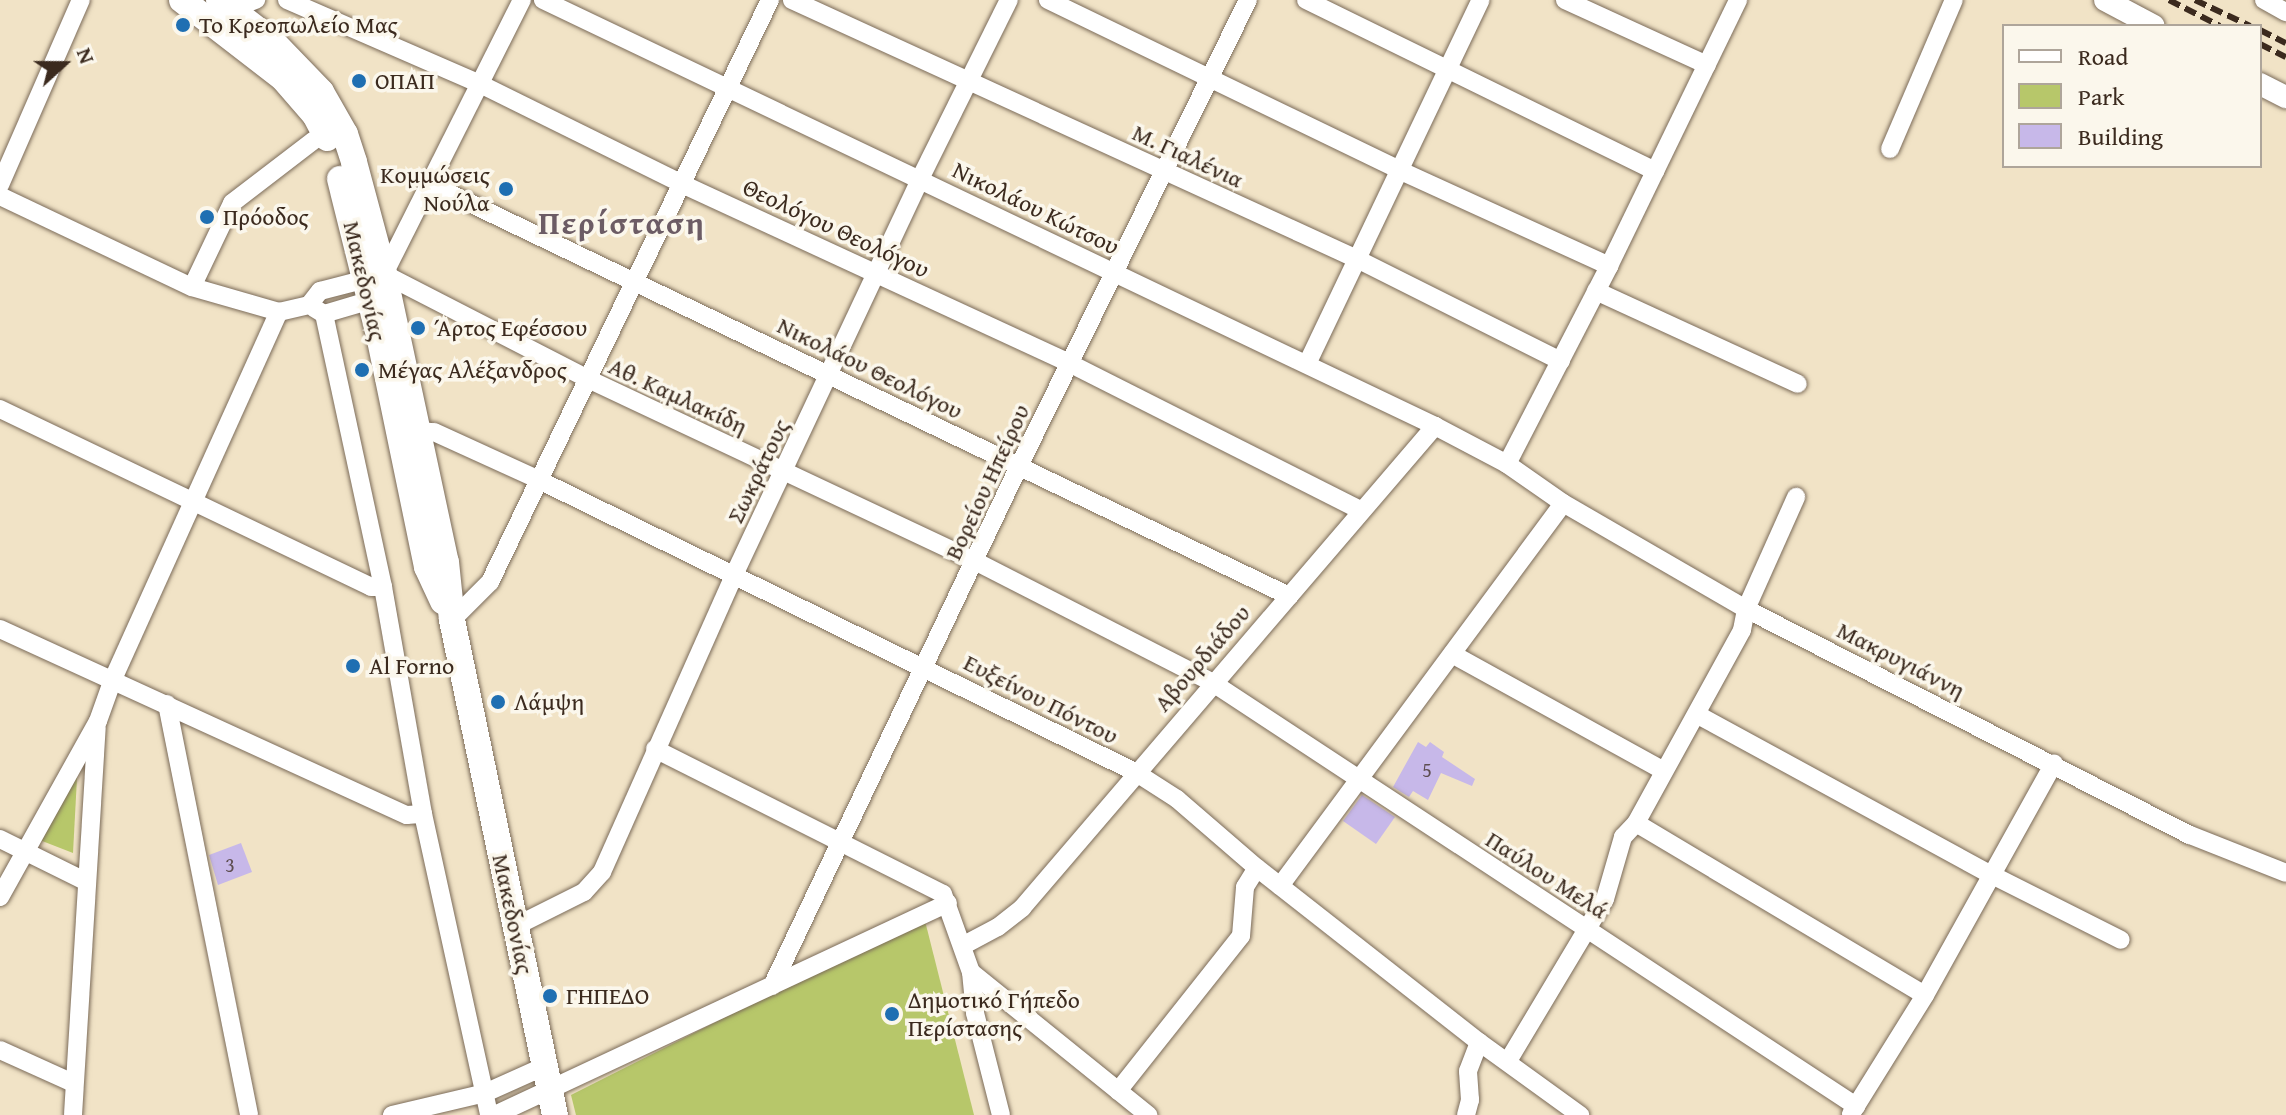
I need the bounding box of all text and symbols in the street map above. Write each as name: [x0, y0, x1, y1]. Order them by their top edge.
place label: Το Κρεοπωλείο Μας: [199, 11, 398, 39]
marker: Το Κρεοπωλείο Μας: [174, 16, 192, 34]
north arrow: [24, 24, 104, 104]
legend: [2002, 24, 2262, 168]
text: Road: [2078, 39, 2128, 74]
text: N: [69, 43, 104, 68]
place label: ΟΠΑΠ: [375, 67, 435, 95]
marker: ΟΠΑΠ: [350, 72, 368, 90]
text: Park: [2078, 79, 2124, 114]
street label: Μ. Γιαλένια: [1128, 118, 1248, 194]
text: Building: [2078, 119, 2163, 154]
street label: Νικολάου Κώτσου: [948, 155, 1124, 261]
place label: Κομμώσεις Νούλα: [380, 161, 490, 217]
street label: Θεολόγου Θεολόγου: [738, 172, 934, 284]
marker: Κομμώσεις Νούλα: [497, 180, 515, 198]
place label: Πρόοδος: [223, 203, 309, 231]
district label: Περίσταση: [538, 204, 706, 242]
marker: Πρόοδος: [198, 208, 216, 226]
street label: Μακεδονίας: [337, 218, 393, 344]
street label: Νικολάου Θεολόγου: [773, 311, 967, 425]
place label: Άρτος Εφέσσου: [434, 314, 587, 342]
marker: Άρτος Εφέσσου: [409, 319, 427, 337]
street label: Αθ. Καμλακίδη: [604, 351, 752, 441]
place label: Μέγας Αλέξανδρος: [378, 356, 567, 384]
marker: Μέγας Αλέξανδρος: [353, 361, 371, 379]
street label: Βορείου Ηπείρου: [938, 400, 1036, 564]
street label: Σωκράτους: [721, 414, 795, 528]
street label: Αβουρδιάδου: [1148, 599, 1256, 717]
street label: Μακρυγιάννη: [1832, 615, 1970, 705]
street label: Ευξείνου Πόντου: [959, 648, 1123, 750]
place label: Al Forno: [369, 652, 454, 680]
marker: Al Forno: [344, 657, 362, 675]
place label: Λάμψη: [514, 688, 584, 716]
marker: Λάμψη: [489, 693, 507, 711]
house number: 5: [1422, 757, 1432, 781]
street label: Παύλου Μελά: [1481, 825, 1613, 925]
street label: Μακεδονίας: [486, 851, 540, 977]
house number: 3: [225, 852, 235, 876]
place label: ΓΗΠΕΔΟ: [566, 982, 649, 1010]
place label: Δημοτικό Γήπεδο Περίστασης: [908, 986, 1080, 1042]
marker: ΓΗΠΕΔΟ: [541, 987, 559, 1005]
marker: Δημοτικό Γήπεδο Περίστασης: [883, 1005, 901, 1023]

